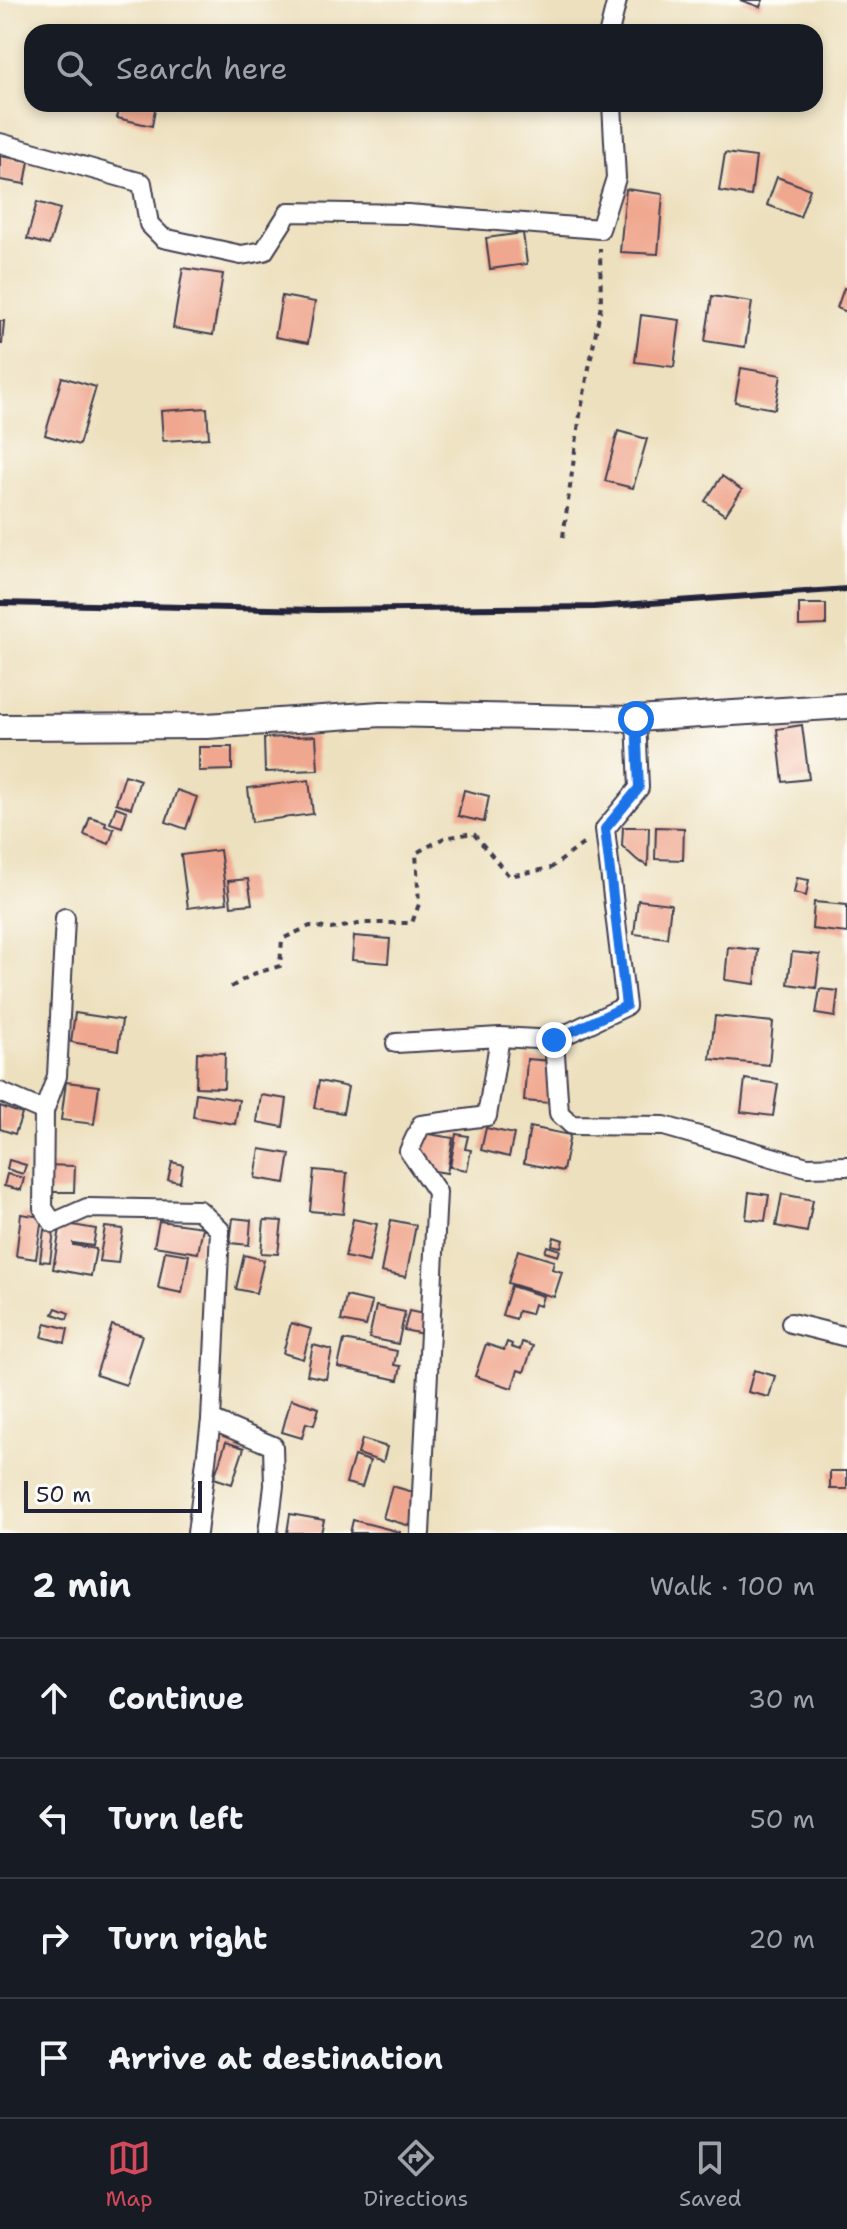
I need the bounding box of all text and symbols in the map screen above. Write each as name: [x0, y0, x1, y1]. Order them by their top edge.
search box: [24, 24, 823, 112]
icon: search: [52, 46, 96, 90]
text: Search here: [116, 48, 287, 89]
route start: [618, 701, 654, 737]
route end: [536, 1022, 572, 1058]
scale bar: [24, 1477, 202, 1513]
text: 50 m: [36, 1480, 91, 1509]
text: 2 min: [32, 1562, 131, 1608]
text: Walk · 100 m: [649, 1568, 815, 1603]
icon: ahead: [32, 1676, 76, 1720]
text: Continue: [108, 1678, 244, 1719]
text: 30 m: [748, 1681, 815, 1716]
icon: left: [32, 1796, 76, 1840]
text: Turn left: [108, 1798, 243, 1839]
text: 50 m: [750, 1801, 815, 1836]
icon: right: [32, 1916, 76, 1960]
text: Turn right: [108, 1918, 267, 1959]
text: 20 m: [748, 1921, 815, 1956]
icon: arrive: [32, 2036, 76, 2080]
text: Arrive at destination: [108, 2038, 443, 2079]
tab: Map: [105, 2136, 153, 2213]
tab: Directions: [363, 2136, 468, 2213]
tab: Saved: [679, 2136, 742, 2213]

